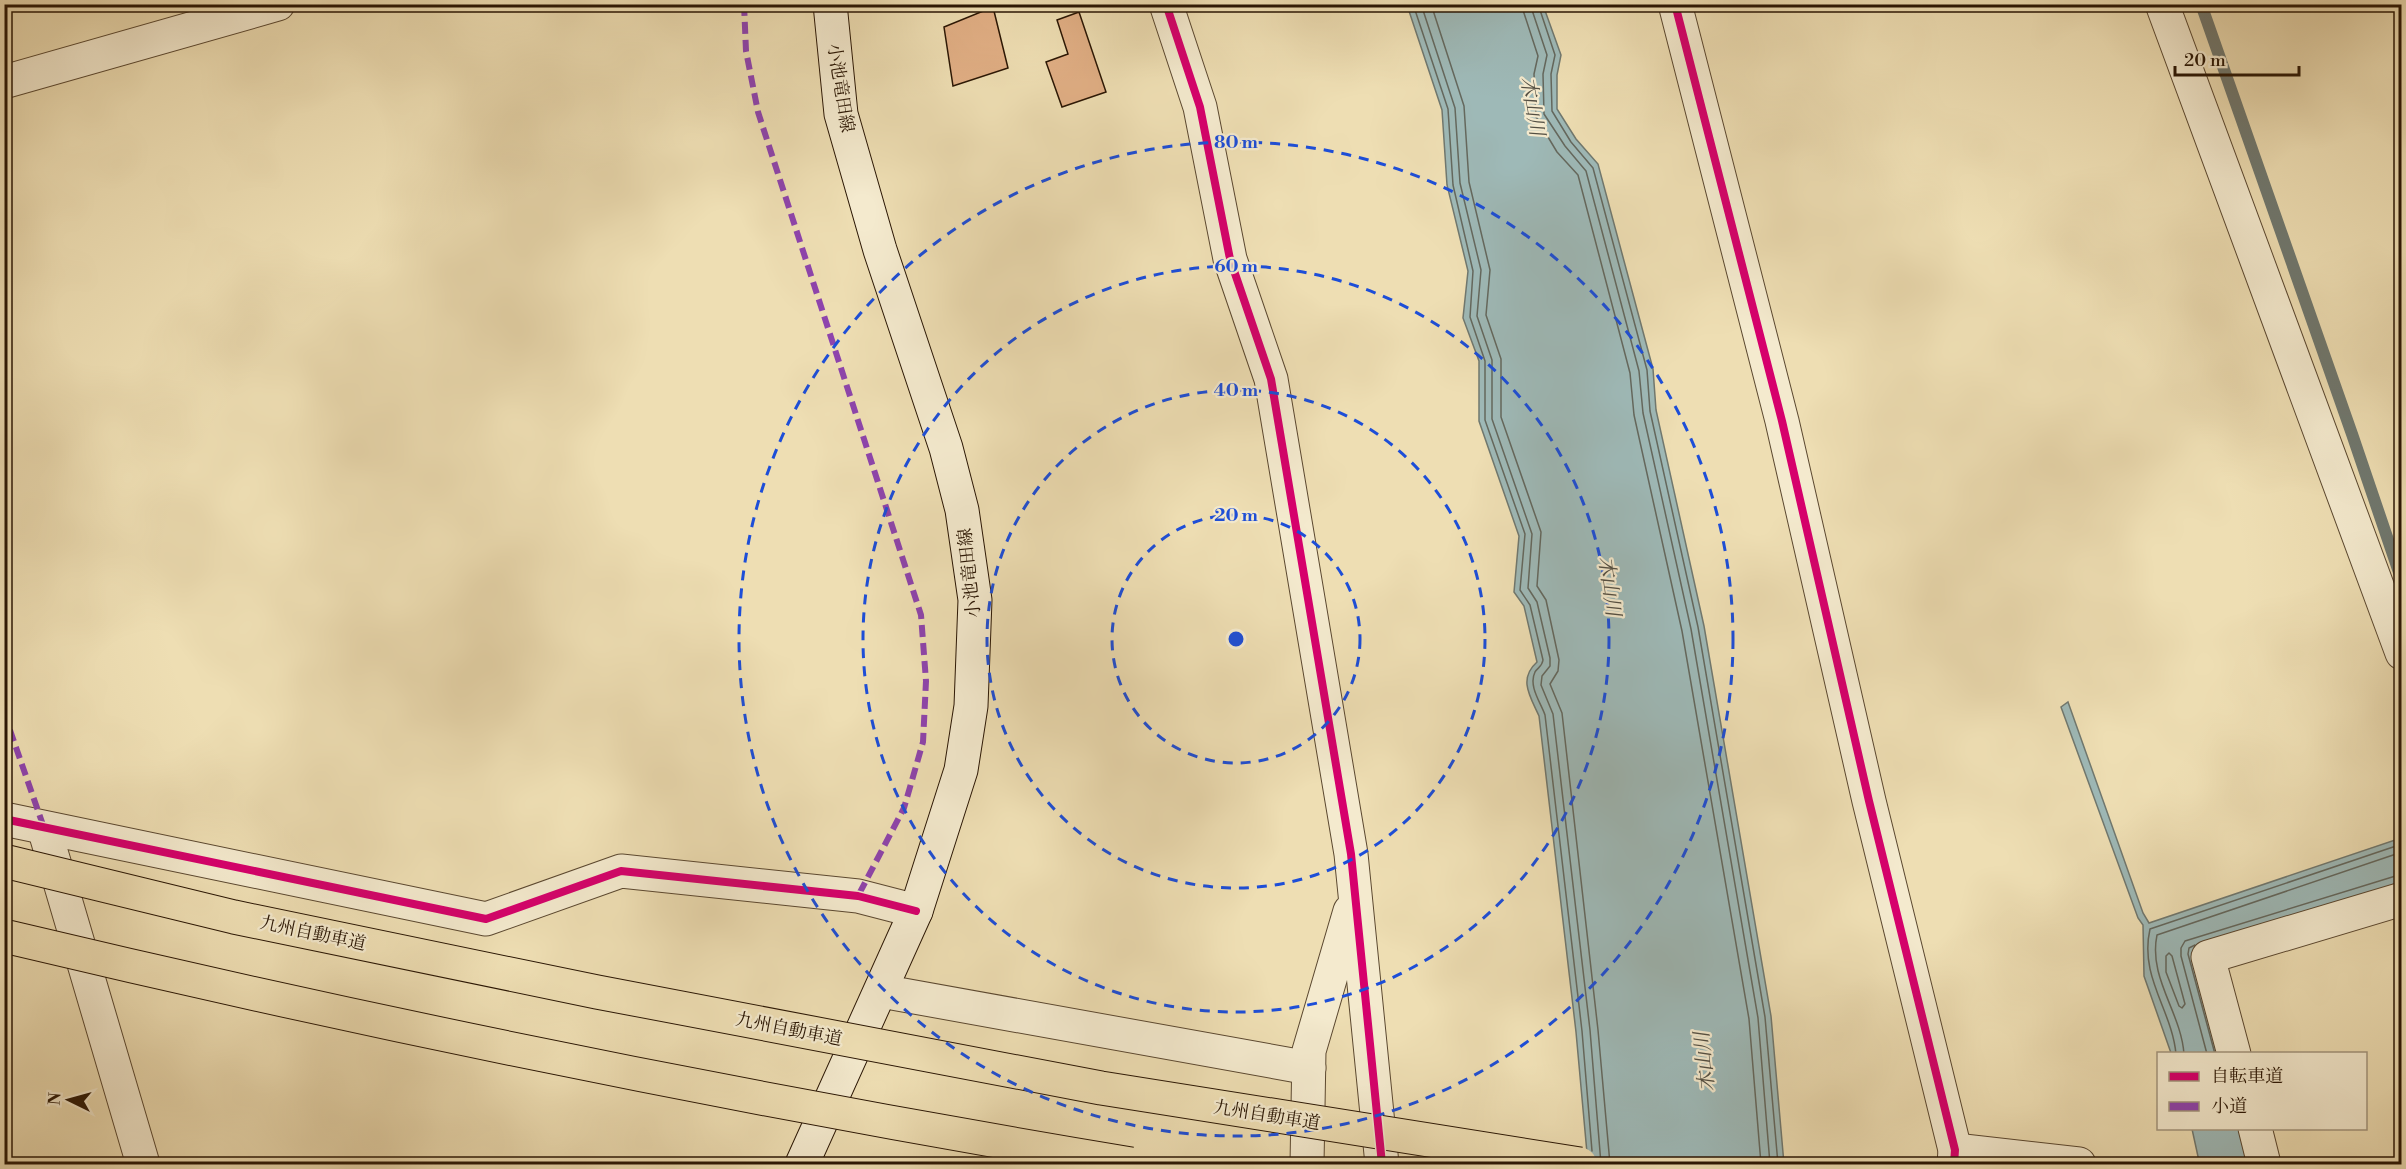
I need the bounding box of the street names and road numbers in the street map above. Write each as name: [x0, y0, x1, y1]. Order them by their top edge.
street label: 小池竜田線: [822, 42, 859, 134]
street label: 小池竜田線: [953, 527, 986, 619]
street label: 九州自動車道: [258, 911, 368, 956]
street label: 九州自動車道: [734, 1008, 844, 1051]
street label: 九州自動車道: [1212, 1096, 1322, 1135]

